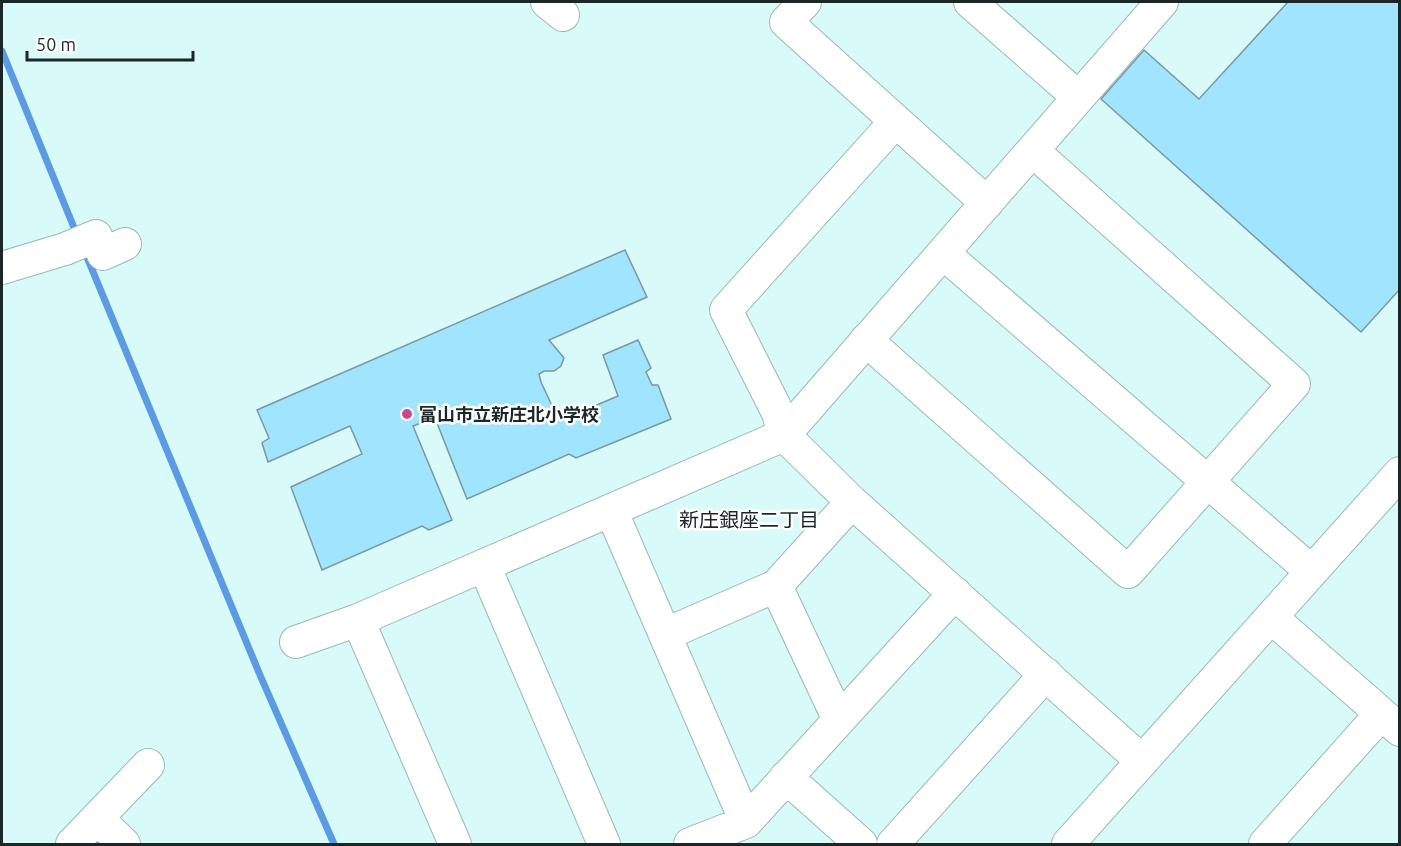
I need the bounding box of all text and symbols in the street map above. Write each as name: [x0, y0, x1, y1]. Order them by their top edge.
scale bar: [27, 24, 194, 62]
text: 50 m: [36, 34, 76, 54]
place label: 富山市立新庄北小学校: [419, 404, 599, 424]
marker: 富山市立新庄北小学校: [400, 407, 414, 421]
district label: 新庄銀座二丁目: [679, 508, 819, 531]

